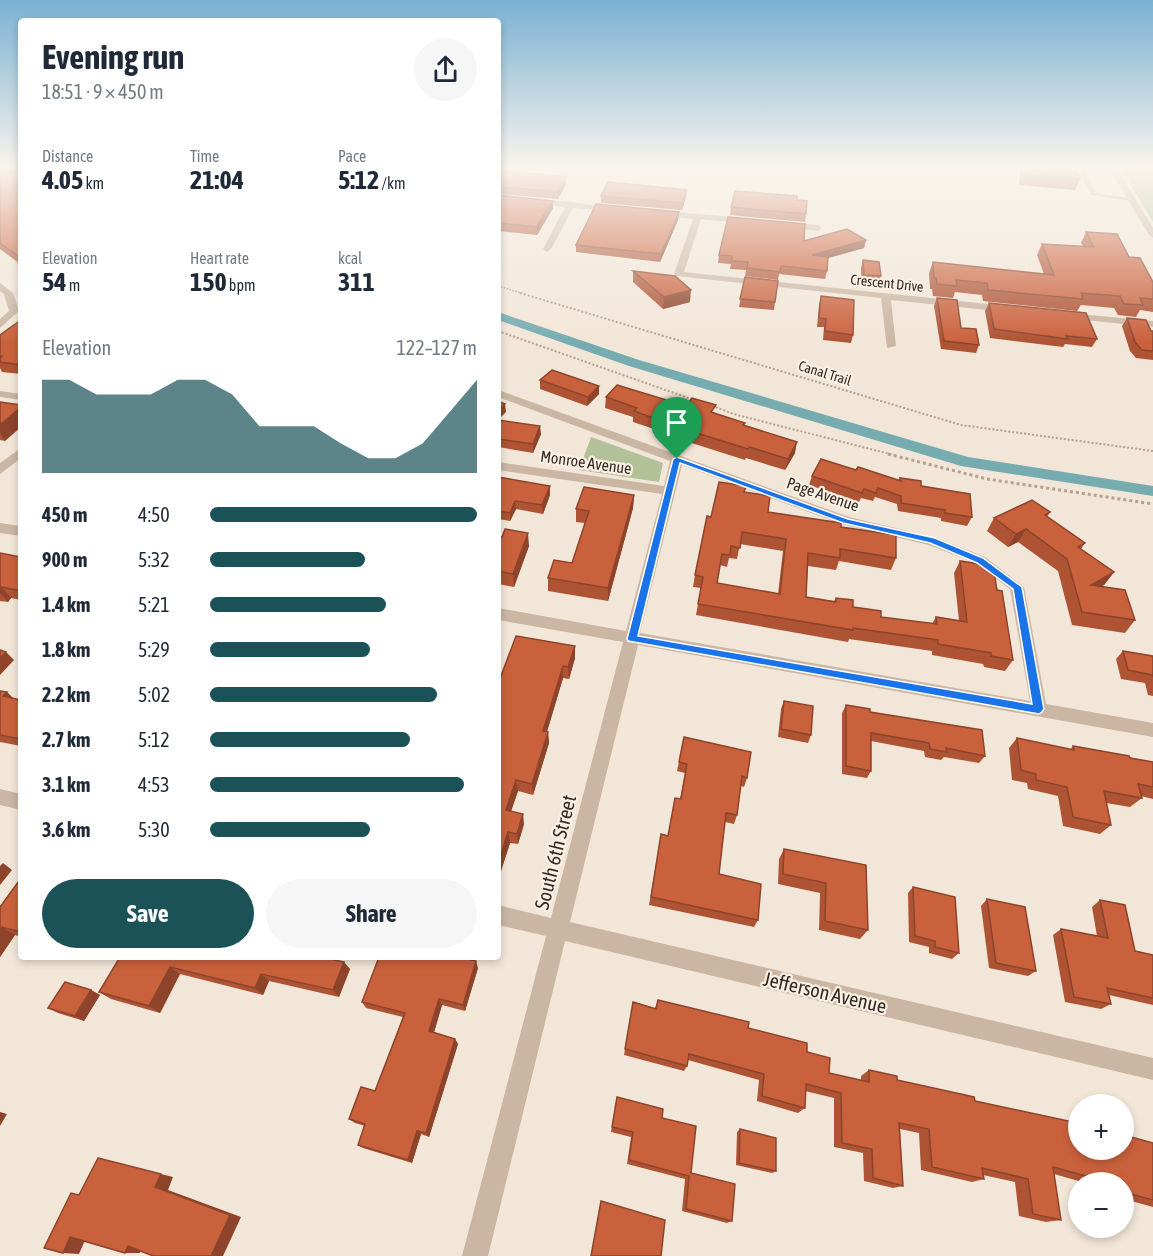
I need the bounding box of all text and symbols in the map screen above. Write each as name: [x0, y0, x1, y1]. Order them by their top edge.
text: Evening run: [42, 38, 184, 76]
button: share: [414, 38, 477, 101]
text: 18:51 · 9 × 450 m: [42, 80, 164, 103]
text: Distance: [42, 147, 93, 165]
text: Time: [190, 147, 219, 165]
text: Pace: [338, 147, 366, 165]
text: 4.05: [42, 165, 83, 195]
text: 21:04: [190, 165, 244, 195]
text: 5:12: [338, 165, 379, 195]
text: km: [83, 174, 104, 192]
text: /km: [379, 174, 405, 192]
text: Elevation: [42, 249, 97, 267]
text: Heart rate: [190, 249, 249, 267]
text: kcal: [338, 249, 362, 267]
text: 54: [42, 267, 66, 297]
text: 150: [190, 267, 227, 297]
text: 311: [338, 267, 375, 297]
street label: Crescent Drive: [850, 271, 924, 295]
text: m: [66, 276, 80, 294]
text: bpm: [227, 276, 256, 294]
text: Elevation: [42, 336, 111, 359]
text: 122–127 m: [396, 336, 477, 359]
street label: Canal Trail: [797, 357, 854, 389]
pin: [651, 397, 702, 459]
icon: arrive: [660, 406, 693, 439]
street label: Monroe Avenue: [539, 447, 633, 477]
street label: Page Avenue: [784, 473, 862, 516]
text: 450 m: [42, 503, 87, 526]
text: 4:50: [138, 503, 170, 526]
text: 900 m: [42, 548, 87, 571]
text: 5:32: [138, 548, 170, 571]
text: 1.4 km: [42, 593, 90, 616]
text: 5:21: [138, 593, 170, 616]
text: 1.8 km: [42, 638, 90, 661]
text: 5:29: [138, 638, 170, 661]
text: 2.2 km: [42, 683, 90, 706]
text: 5:02: [138, 683, 170, 706]
text: 2.7 km: [42, 728, 90, 751]
text: 5:12: [138, 728, 170, 751]
text: 3.1 km: [42, 773, 90, 796]
text: 4:53: [138, 773, 170, 796]
street label: South 6th Street: [530, 792, 580, 912]
text: 3.6 km: [42, 818, 90, 841]
text: 5:30: [138, 818, 170, 841]
button: Save: [42, 879, 254, 948]
button: Share: [266, 879, 477, 948]
street label: Jefferson Avenue: [761, 967, 889, 1017]
map controls: [1068, 1094, 1134, 1238]
button: +: [1068, 1094, 1134, 1160]
button: −: [1068, 1172, 1134, 1238]

